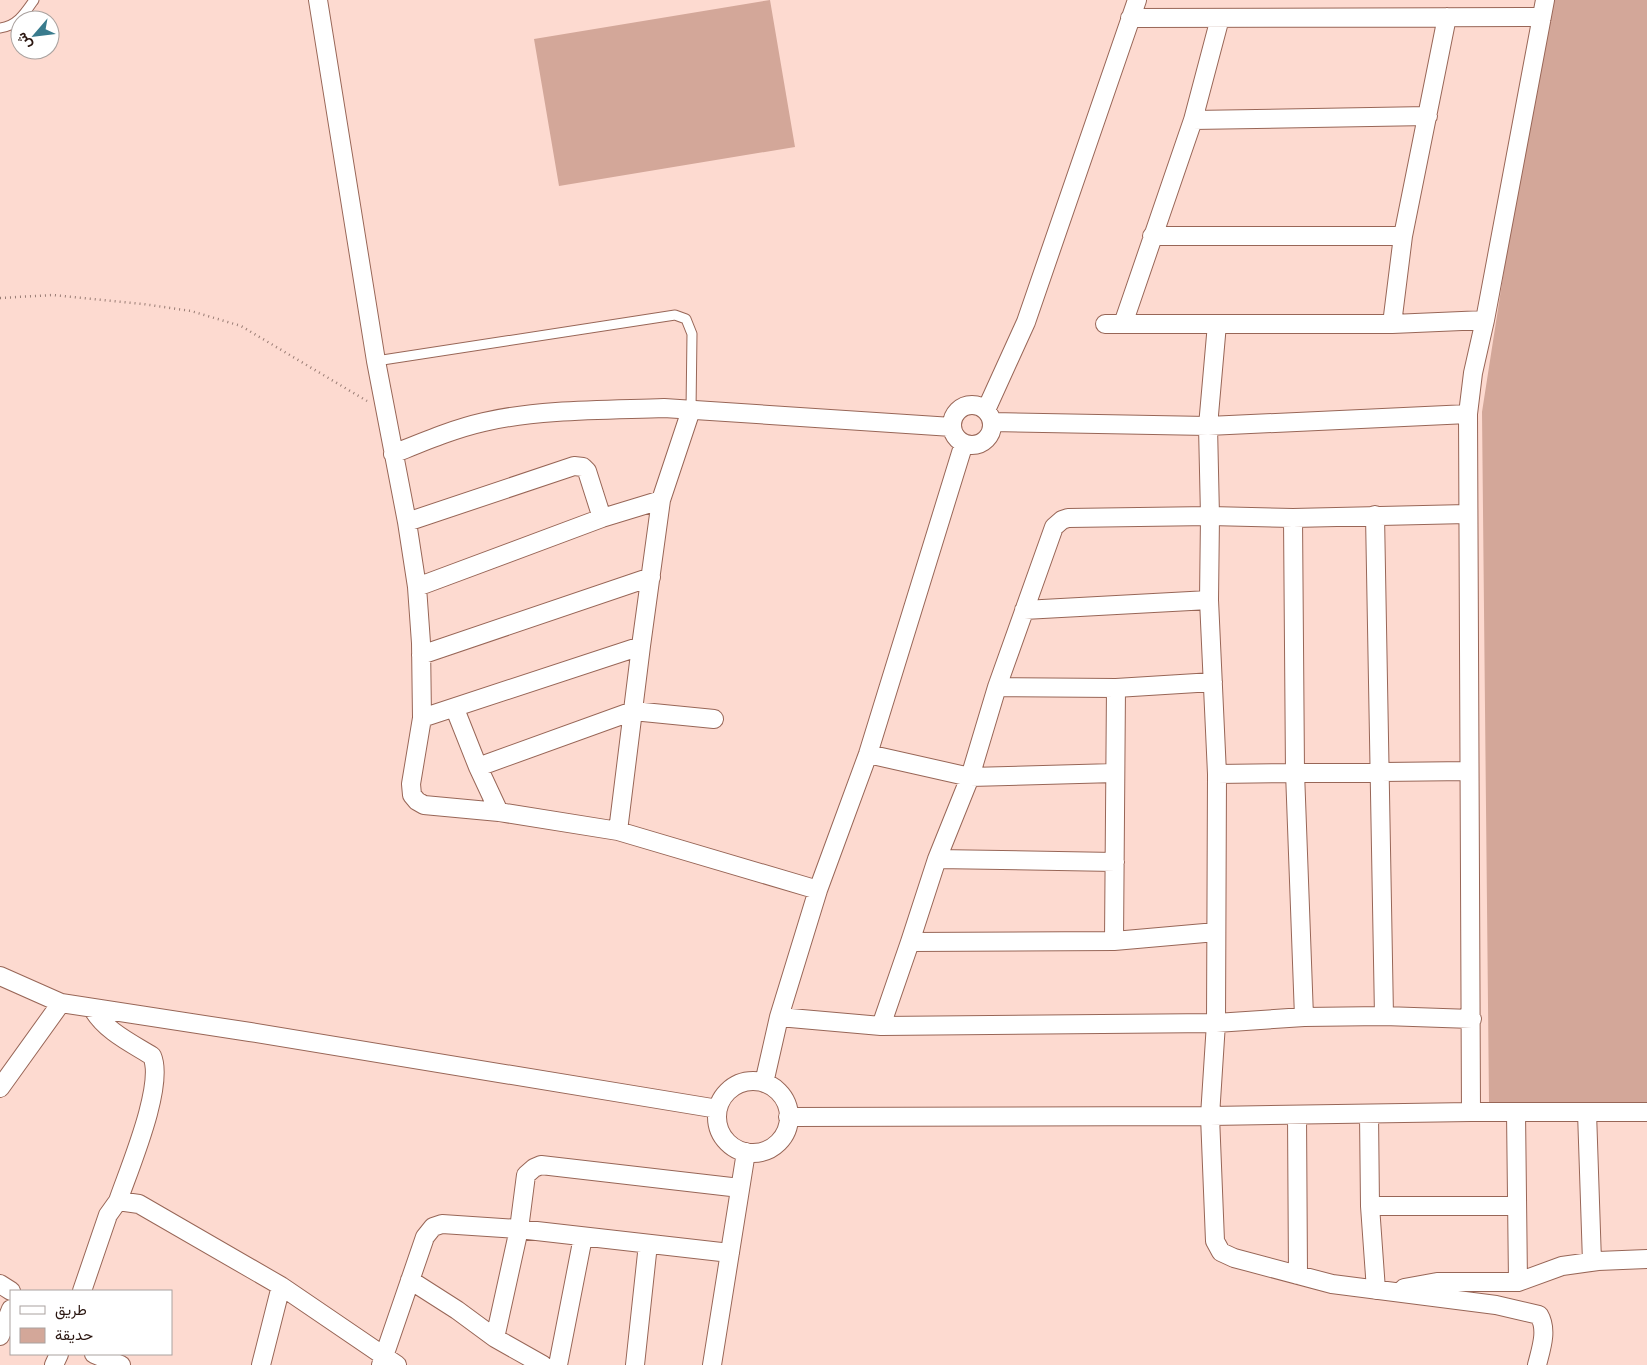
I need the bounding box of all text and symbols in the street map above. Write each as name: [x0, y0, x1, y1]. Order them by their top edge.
north arrow: [10, 10, 60, 60]
text: ش: [12, 29, 35, 53]
legend: [10, 1290, 172, 1355]
text: طريق: [55, 1300, 87, 1320]
text: حديقة: [55, 1325, 93, 1344]

